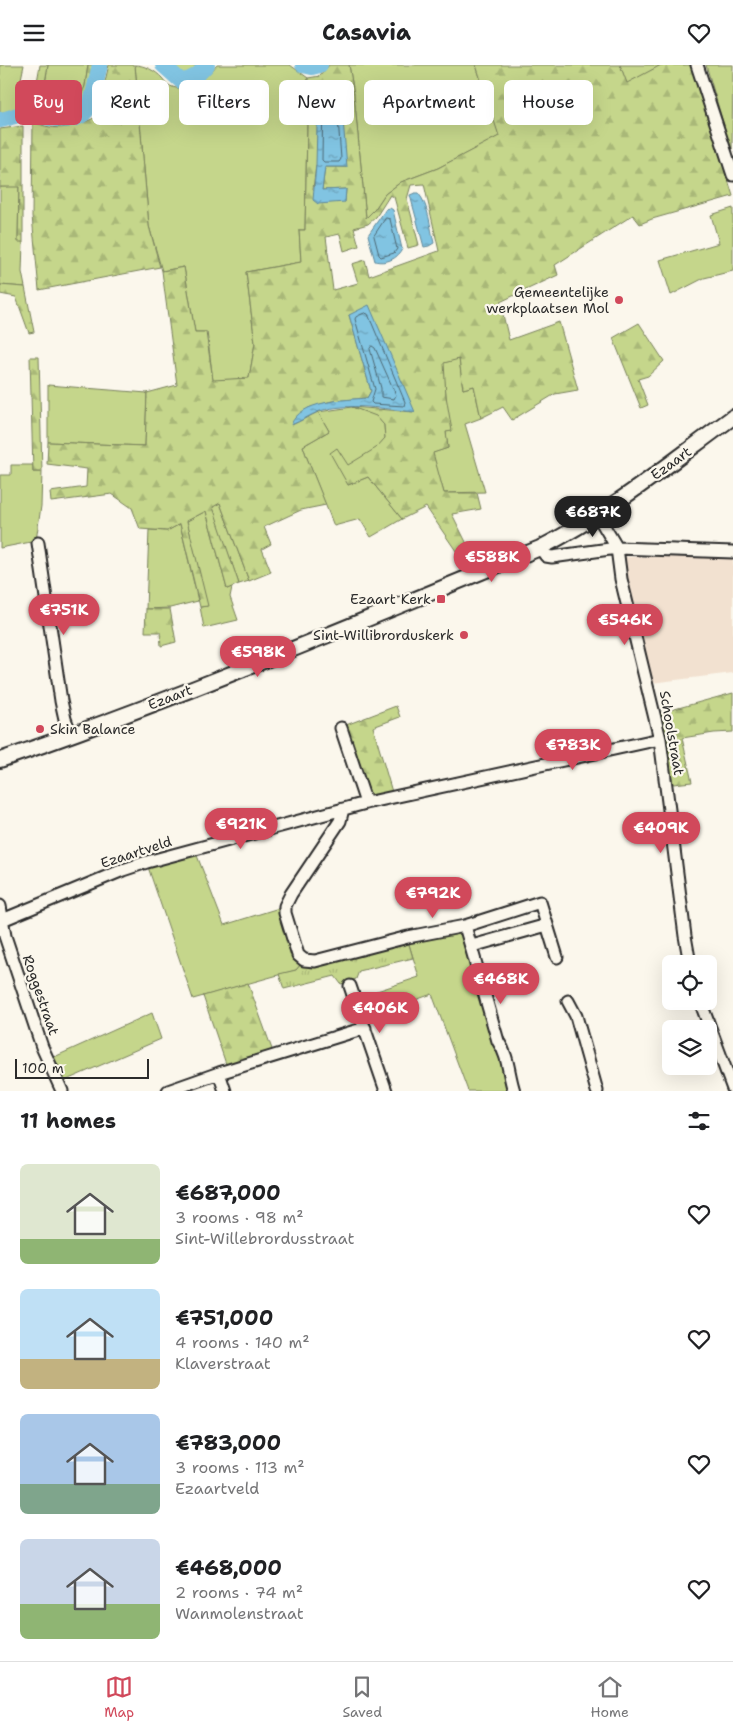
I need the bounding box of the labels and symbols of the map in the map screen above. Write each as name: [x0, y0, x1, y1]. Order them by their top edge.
place label: Gemeentelijke werkplaatsen Mol: [486, 283, 610, 317]
marker: Gemeentelijke werkplaatsen Mol: [613, 294, 625, 306]
street label: Ezaart: [647, 442, 695, 484]
pin: €687K: [558, 495, 628, 538]
pin: €588K: [457, 541, 527, 583]
place label: Ezaart Kerk: [350, 590, 431, 608]
pin: €751K: [29, 593, 99, 636]
marker: Ezaart Kerk: [435, 593, 447, 605]
pin: €546K: [590, 603, 660, 646]
place label: Sint-Willibrorduskerk: [313, 626, 454, 644]
marker: Sint-Willibrorduskerk: [458, 629, 470, 641]
pin: €598K: [223, 635, 293, 678]
street label: Ezaart: [145, 680, 195, 714]
street label: Schoolstraat: [656, 689, 688, 777]
place label: Skin Balance: [50, 720, 136, 738]
marker: Skin Balance: [34, 723, 46, 735]
pin: €783K: [538, 729, 608, 771]
pin: €921K: [206, 807, 276, 850]
pin: €409K: [626, 811, 696, 854]
street label: Ezaartveld: [98, 832, 174, 872]
pin: €792K: [398, 877, 468, 919]
street label: Roggestraat: [19, 952, 63, 1038]
pin: €468K: [466, 963, 536, 1005]
pin: €406K: [345, 991, 415, 1034]
scale bar: [15, 1056, 149, 1079]

